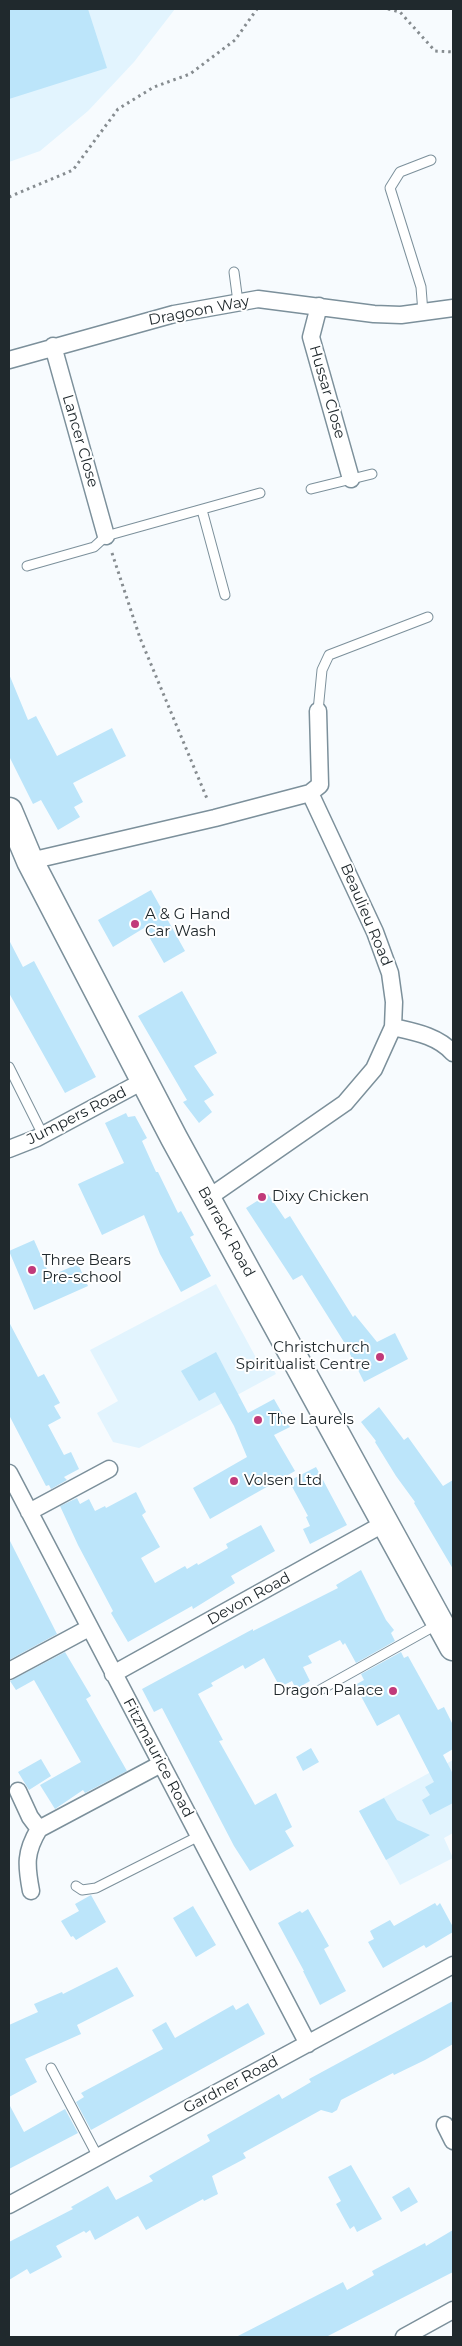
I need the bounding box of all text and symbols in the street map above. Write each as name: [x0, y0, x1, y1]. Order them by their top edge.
street label: Dragoon Way: [147, 292, 251, 330]
street label: Hussar Close: [305, 343, 349, 441]
street label: Lancer Close: [58, 393, 102, 489]
street label: Beaulieu Road: [336, 861, 396, 969]
place label: A & G Hand Car Wash: [145, 906, 231, 941]
marker: A & G Hand Car Wash: [129, 918, 141, 930]
street label: Jumpers Road: [24, 1083, 130, 1149]
street label: Barrack Road: [194, 1184, 258, 1280]
place label: Dixy Chicken: [272, 1188, 369, 1206]
marker: Dixy Chicken: [256, 1191, 268, 1203]
place label: Three Bears Pre-school: [42, 1252, 131, 1287]
marker: Three Bears Pre-school: [26, 1264, 38, 1276]
place label: Christchurch Spiritualist Centre: [236, 1339, 370, 1374]
marker: Christchurch Spiritualist Centre: [374, 1351, 386, 1363]
place label: The Laurels: [268, 1411, 354, 1429]
marker: The Laurels: [252, 1414, 264, 1426]
place label: Volsen Ltd: [244, 1472, 322, 1490]
marker: Volsen Ltd: [228, 1475, 240, 1487]
street label: Devon Road: [204, 1569, 294, 1629]
place label: Dragon Palace: [273, 1682, 383, 1700]
marker: Dragon Palace: [387, 1685, 399, 1697]
street label: Fitzmaurice Road: [119, 1695, 197, 1821]
street label: Gardner Road: [181, 2052, 281, 2118]

